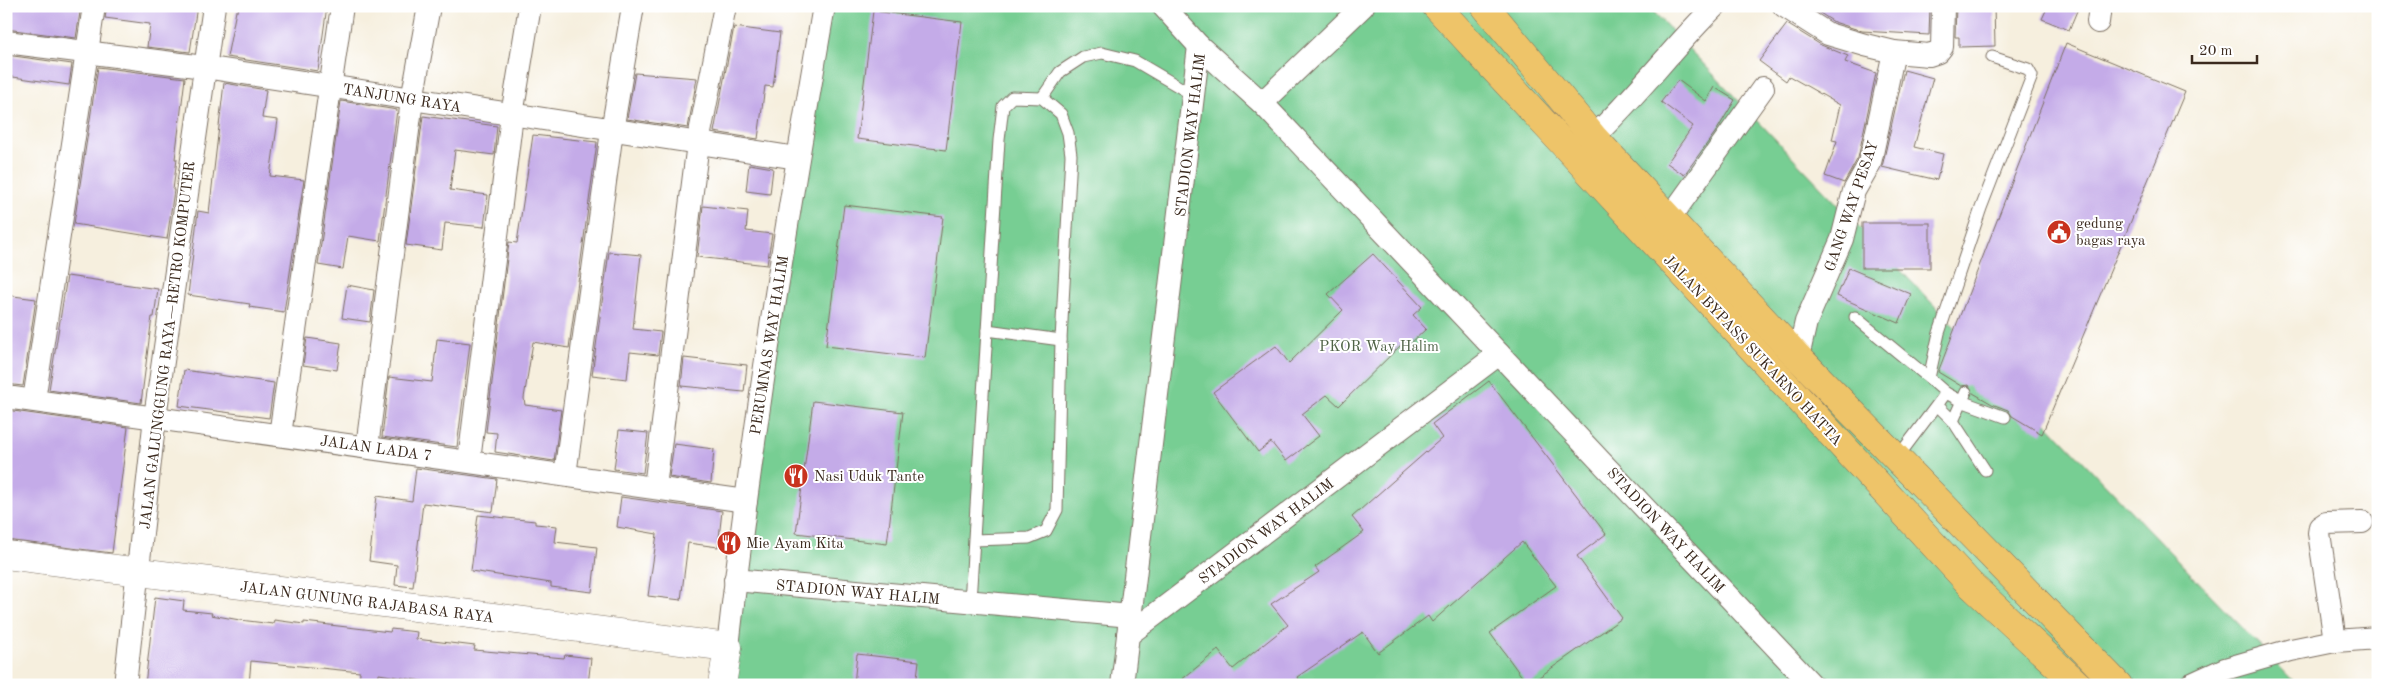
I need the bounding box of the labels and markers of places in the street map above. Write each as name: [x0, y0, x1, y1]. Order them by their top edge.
place label: gedung bagas raya: [2076, 217, 2146, 249]
public building icon: gedung bagas raya: [2046, 219, 2072, 245]
restaurant icon: Nasi Uduk Tante: [783, 463, 809, 489]
place label: Nasi Uduk Tante: [814, 470, 924, 485]
restaurant icon: Mie Ayam Kita: [716, 530, 742, 556]
place label: Mie Ayam Kita: [746, 537, 844, 552]

